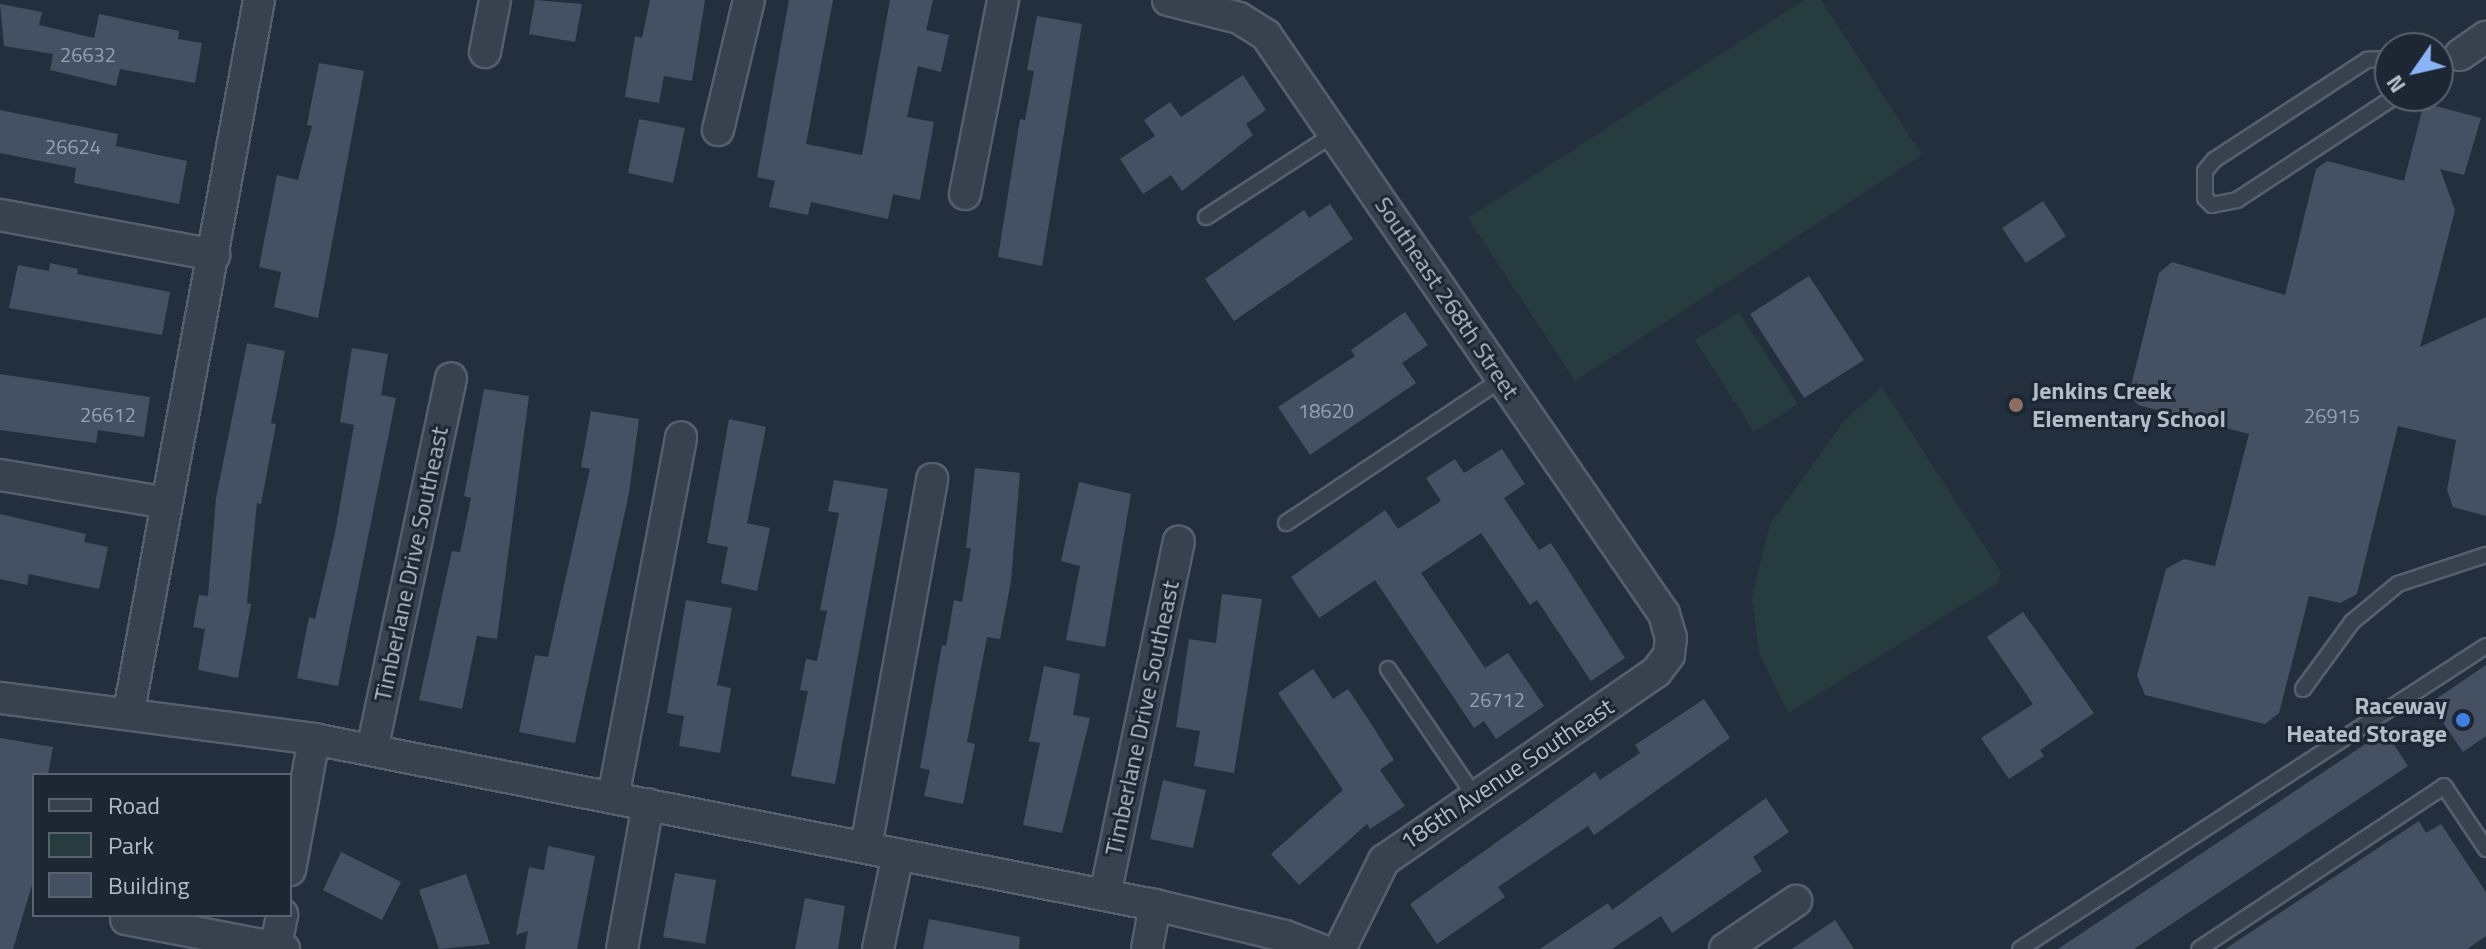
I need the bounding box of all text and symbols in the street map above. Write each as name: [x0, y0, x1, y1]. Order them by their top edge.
north arrow: [2374, 32, 2454, 112]
house number: 26632: [60, 42, 116, 66]
text: N: [2377, 68, 2414, 100]
house number: 26624: [45, 134, 101, 158]
street label: Southeast 268th Street: [1369, 191, 1525, 405]
place label: Jenkins Creek Elementary School: [2032, 377, 2226, 433]
marker: Jenkins Creek Elementary School: [2007, 396, 2025, 414]
house number: 18620: [1298, 398, 1354, 422]
house number: 26612: [80, 402, 136, 426]
house number: 26915: [2304, 403, 2360, 427]
street label: Timberlane Drive Southeast: [368, 424, 454, 704]
street label: Timberlane Drive Southeast: [1099, 578, 1185, 858]
house number: 26712: [1469, 687, 1525, 711]
street label: 186th Avenue Southeast: [1395, 692, 1619, 856]
place label: Raceway Heated Storage: [2286, 692, 2447, 748]
marker: Raceway Heated Storage: [2454, 711, 2472, 729]
legend: [32, 773, 292, 917]
text: Road: [108, 787, 160, 823]
text: Park: [108, 827, 154, 863]
text: Building: [108, 867, 190, 903]

